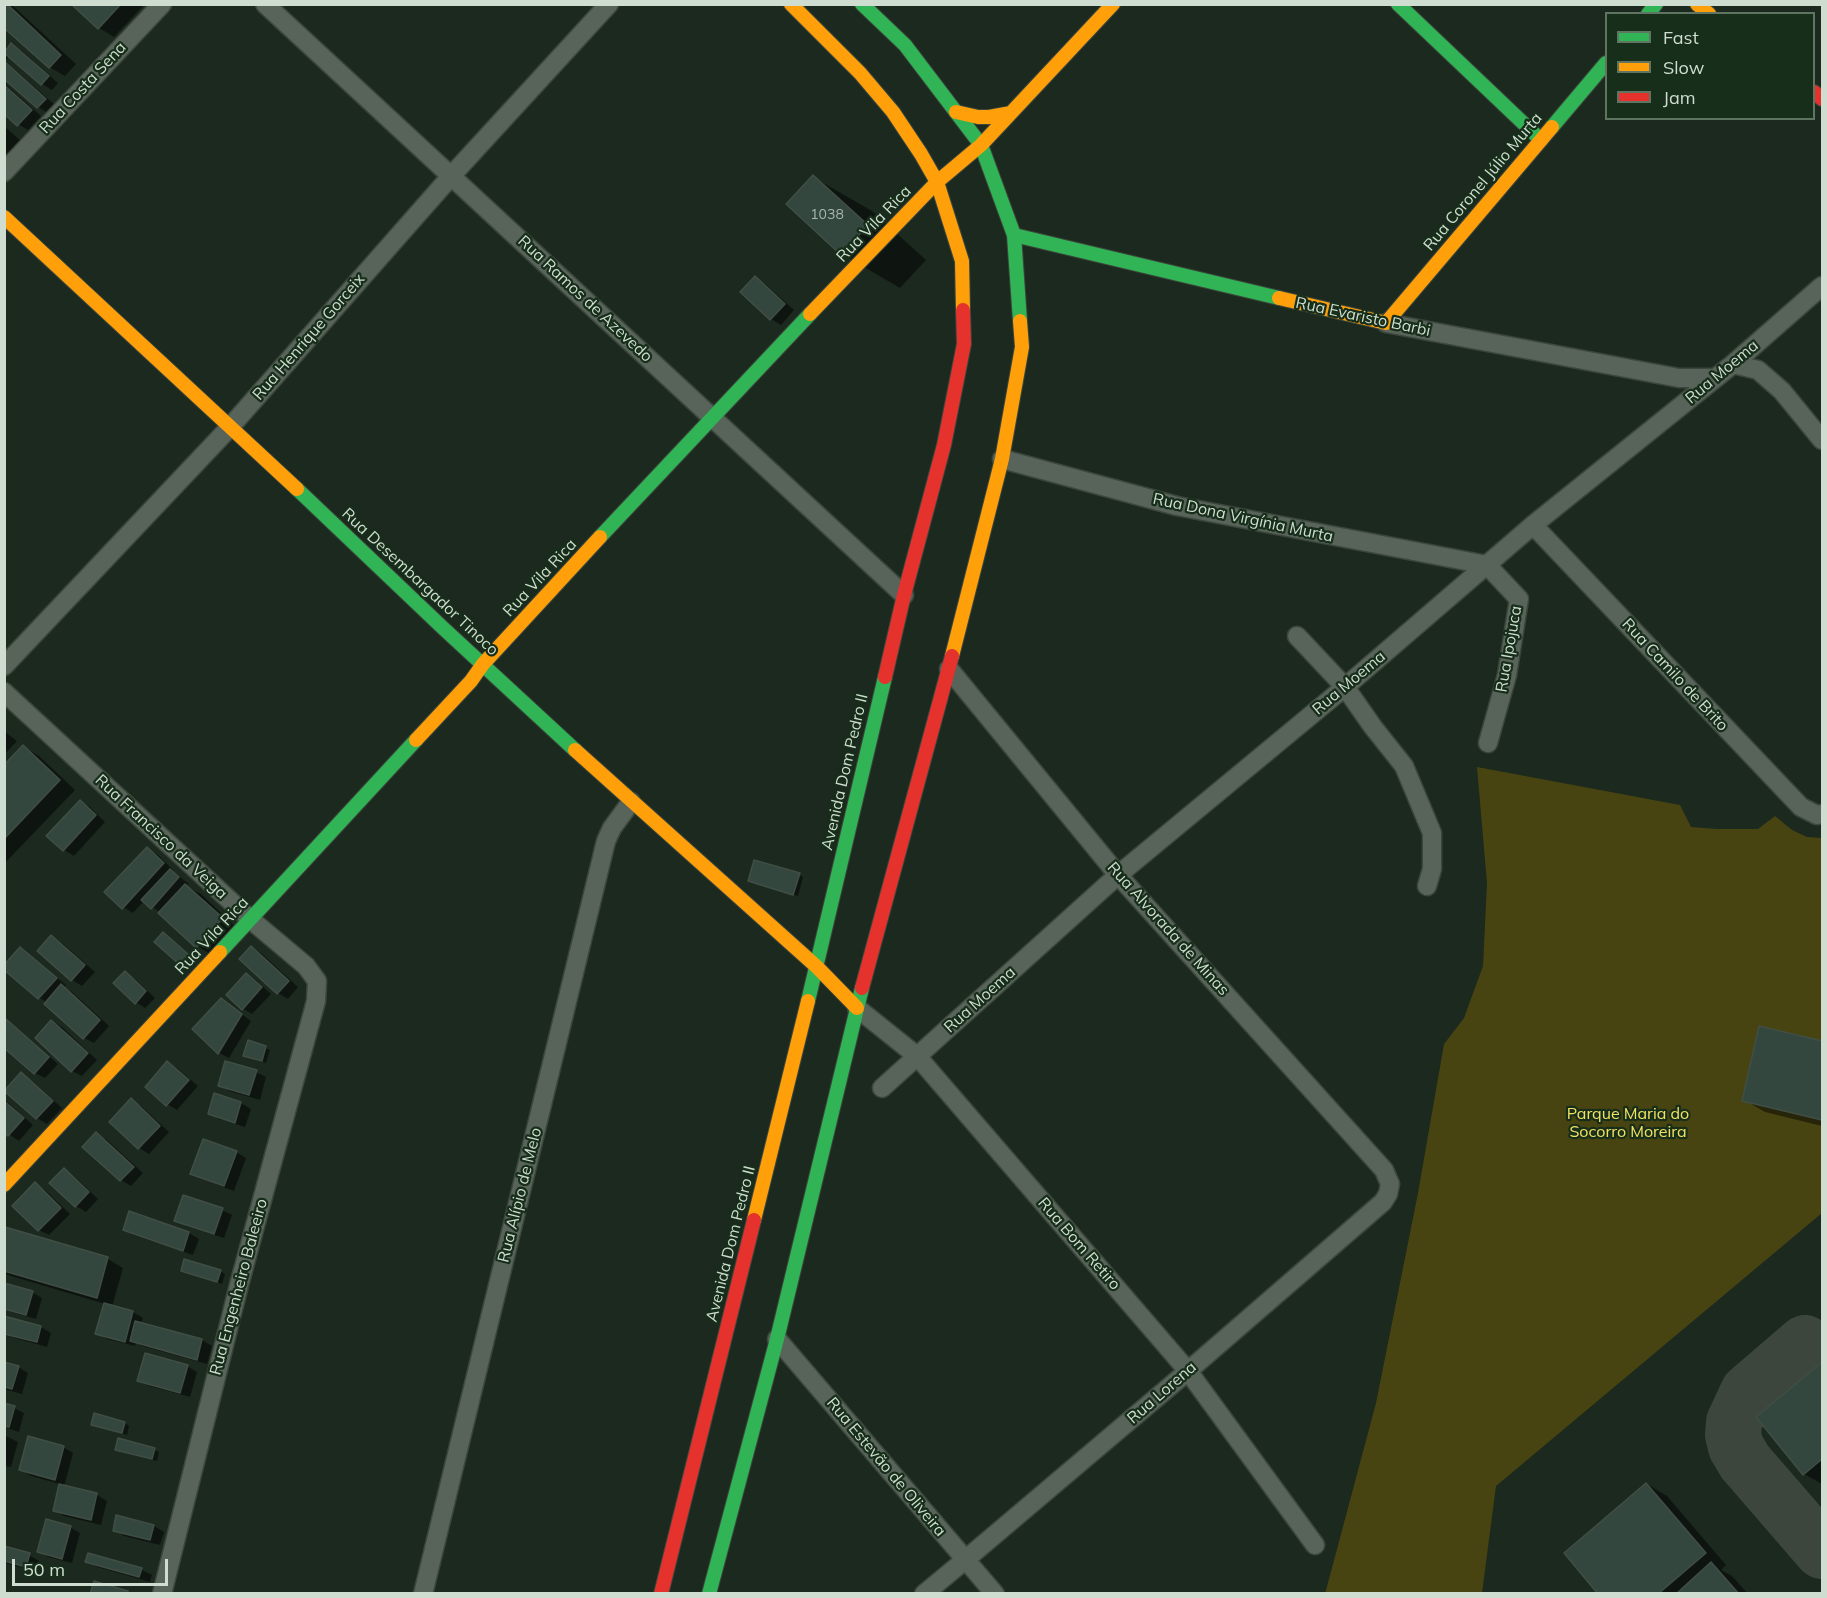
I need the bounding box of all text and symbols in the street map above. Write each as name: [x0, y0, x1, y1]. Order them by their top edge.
legend: [1605, 12, 1815, 120]
text: Fast: [1663, 26, 1699, 49]
street label: Rua Costa Sena: [36, 38, 130, 138]
text: Slow: [1663, 56, 1704, 79]
text: Jam: [1663, 86, 1696, 109]
street label: Rua Coronel Júlio Murta: [1420, 109, 1546, 255]
street label: Rua Vila Rica: [833, 182, 915, 266]
house number: 1038: [810, 207, 844, 223]
street label: Rua Ramos de Azevedo: [514, 232, 656, 366]
street label: Rua Henrique Gorceix: [249, 270, 369, 404]
street label: Rua Evaristo Barbi: [1294, 293, 1432, 341]
street label: Rua Moema: [1682, 336, 1762, 408]
street label: Rua Dona Virgínia Murta: [1151, 490, 1335, 546]
street label: Rua Desembargador Tinoco: [338, 504, 502, 660]
street label: Rua Vila Rica: [499, 535, 581, 621]
street label: Rua Ipojuca: [1492, 604, 1526, 694]
street label: Rua Camilo de Brito: [1618, 615, 1732, 735]
street label: Rua Moema: [1309, 647, 1389, 719]
street label: Avenida Dom Pedro II: [818, 692, 872, 852]
street label: Rua Francisco da Veiga: [91, 771, 231, 903]
street label: Rua Alvorada de Minas: [1103, 858, 1233, 1000]
street label: Rua Vila Rica: [171, 893, 253, 979]
street label: Rua Moema: [940, 963, 1020, 1037]
park label: Parque Maria do Socorro Moreira: [1567, 1104, 1689, 1142]
street label: Rua Alípio de Melo: [494, 1126, 546, 1264]
street label: Avenida Dom Pedro II: [702, 1164, 760, 1324]
street label: Rua Bom Retiro: [1034, 1194, 1124, 1294]
street label: Rua Engenheiro Baleeiro: [206, 1197, 272, 1377]
street label: Rua Lorena: [1124, 1358, 1200, 1428]
street label: Rua Estevão de Oliveira: [822, 1394, 950, 1540]
scale bar: [15, 1547, 171, 1585]
text: 50 m: [23, 1558, 65, 1581]

